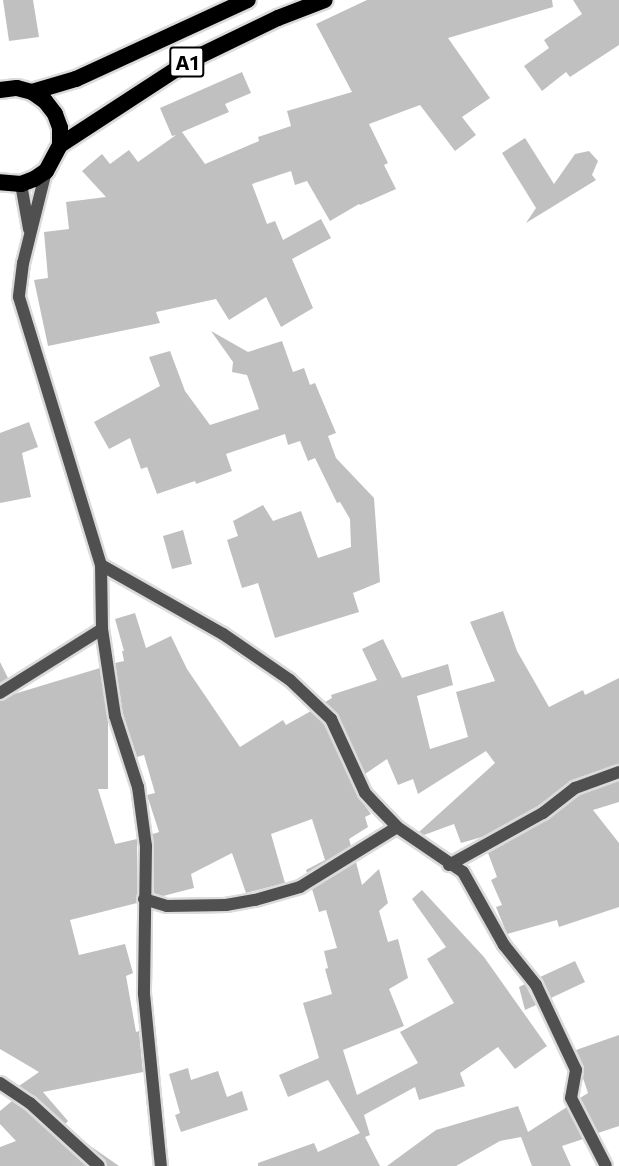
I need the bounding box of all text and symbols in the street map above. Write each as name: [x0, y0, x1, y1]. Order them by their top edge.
road number: A1: [169, 45, 205, 79]

